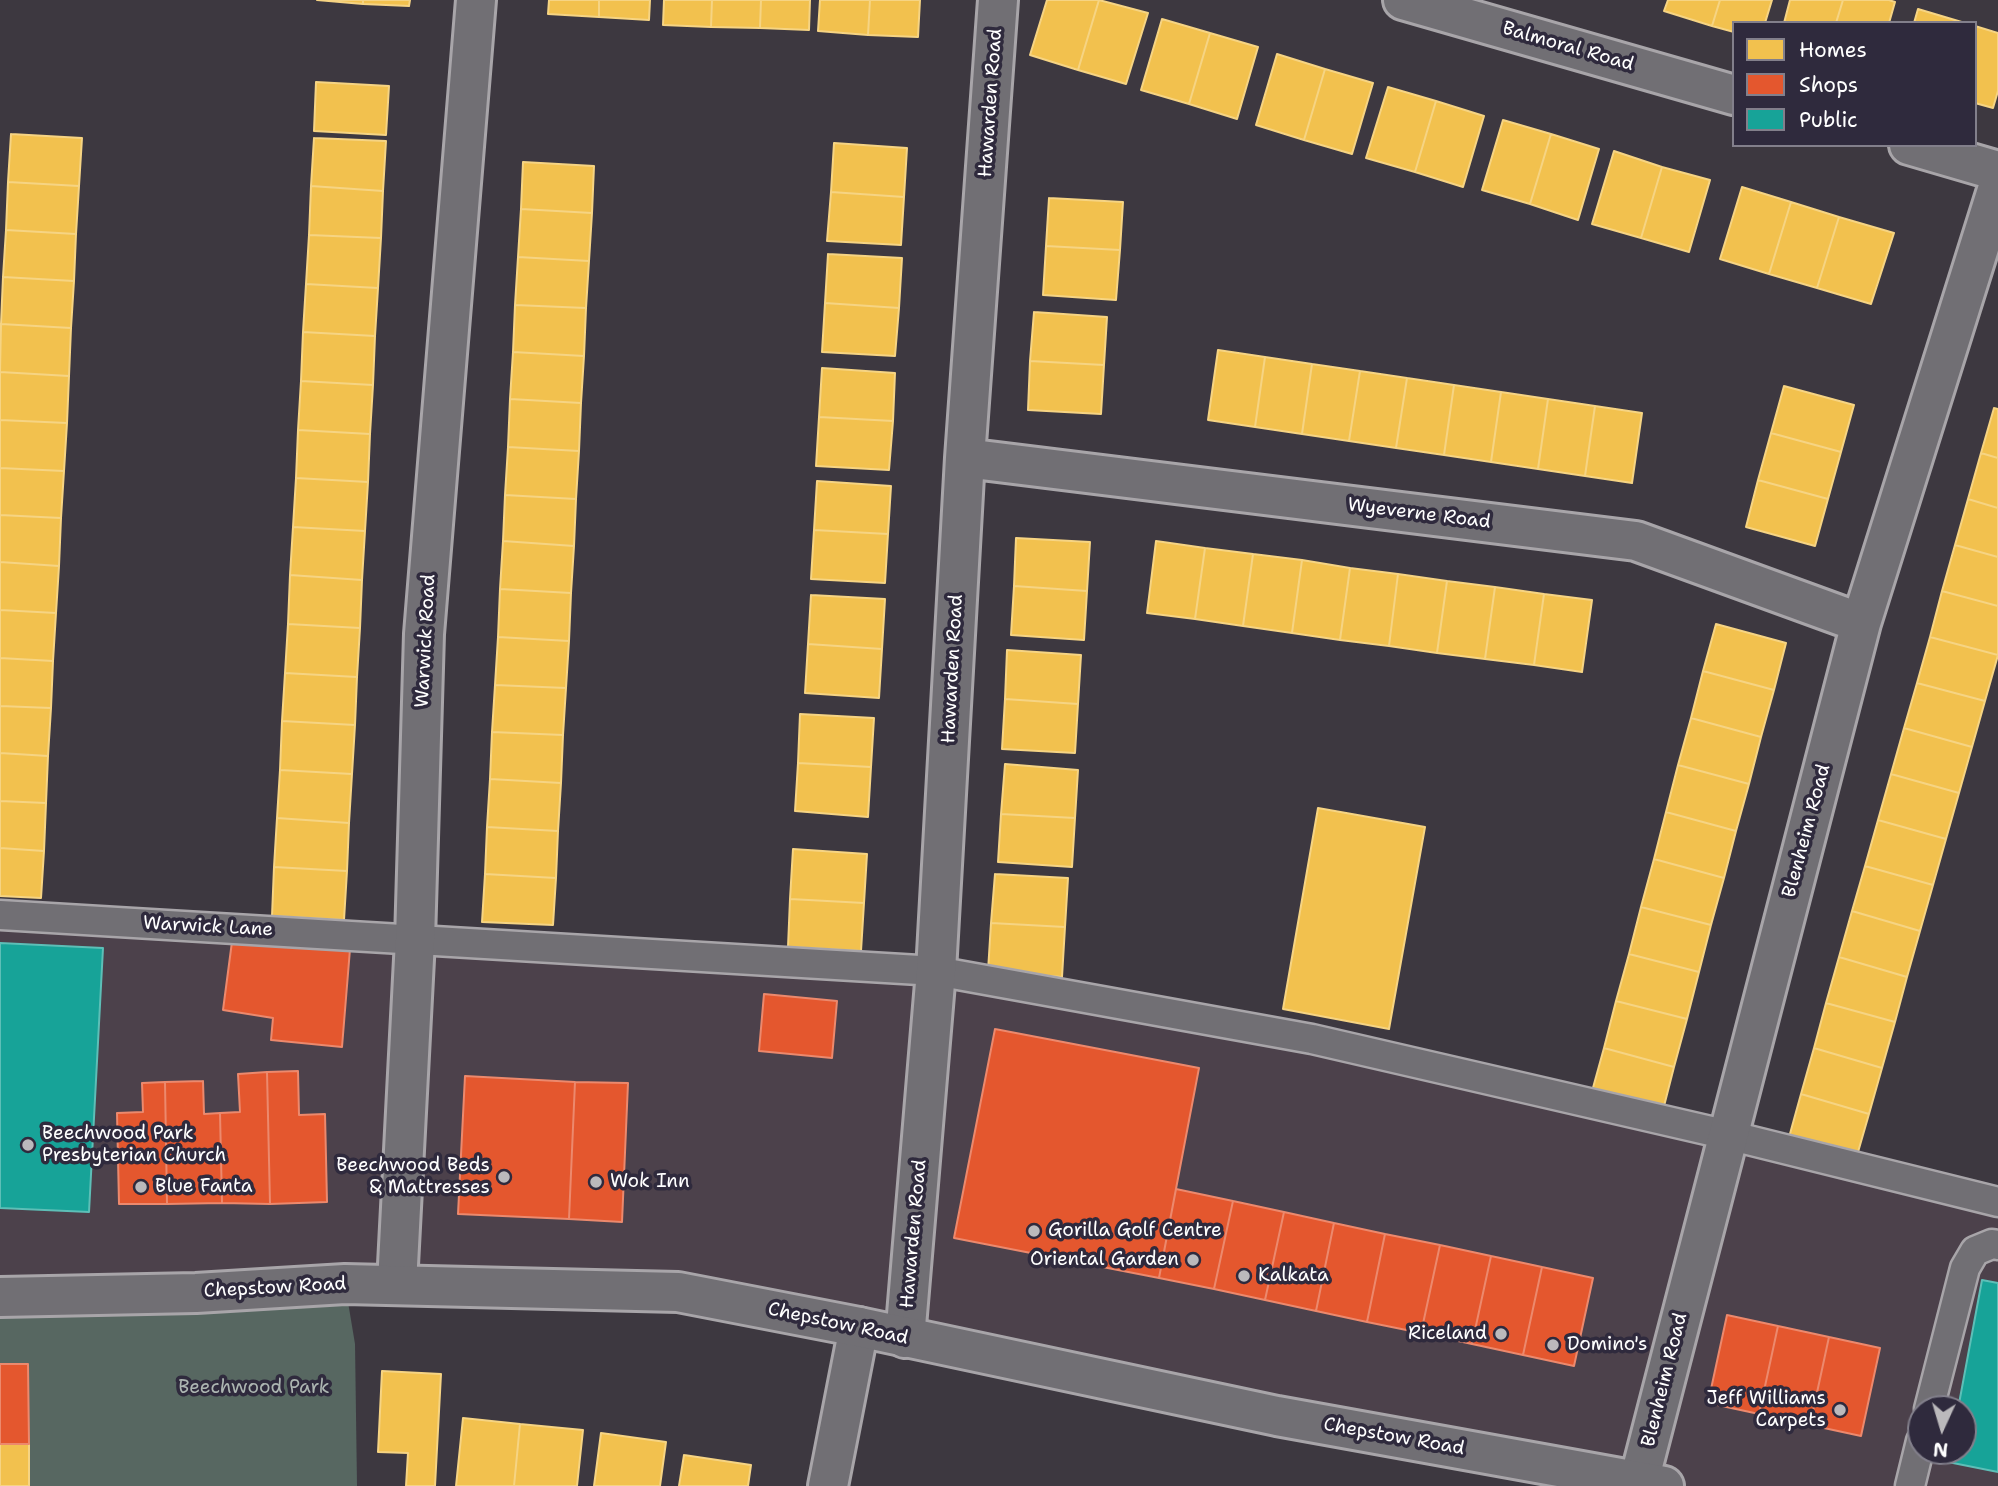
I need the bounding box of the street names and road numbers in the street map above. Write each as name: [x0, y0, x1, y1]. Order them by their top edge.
street label: Balmoral Road: [1500, 17, 1636, 77]
street label: Hawarden Road: [974, 28, 1008, 178]
street label: Wyeverne Road: [1346, 494, 1492, 534]
street label: Warwick Road: [411, 574, 441, 708]
street label: Hawarden Road: [938, 594, 968, 744]
street label: Blenheim Road: [1778, 762, 1836, 900]
street label: Warwick Lane: [142, 912, 274, 942]
street label: Hawarden Road: [896, 1159, 932, 1309]
street label: Chepstow Road: [203, 1273, 347, 1303]
street label: Chepstow Road: [766, 1298, 910, 1350]
street label: Blenheim Road: [1637, 1311, 1693, 1449]
street label: Chepstow Road: [1322, 1413, 1466, 1461]

